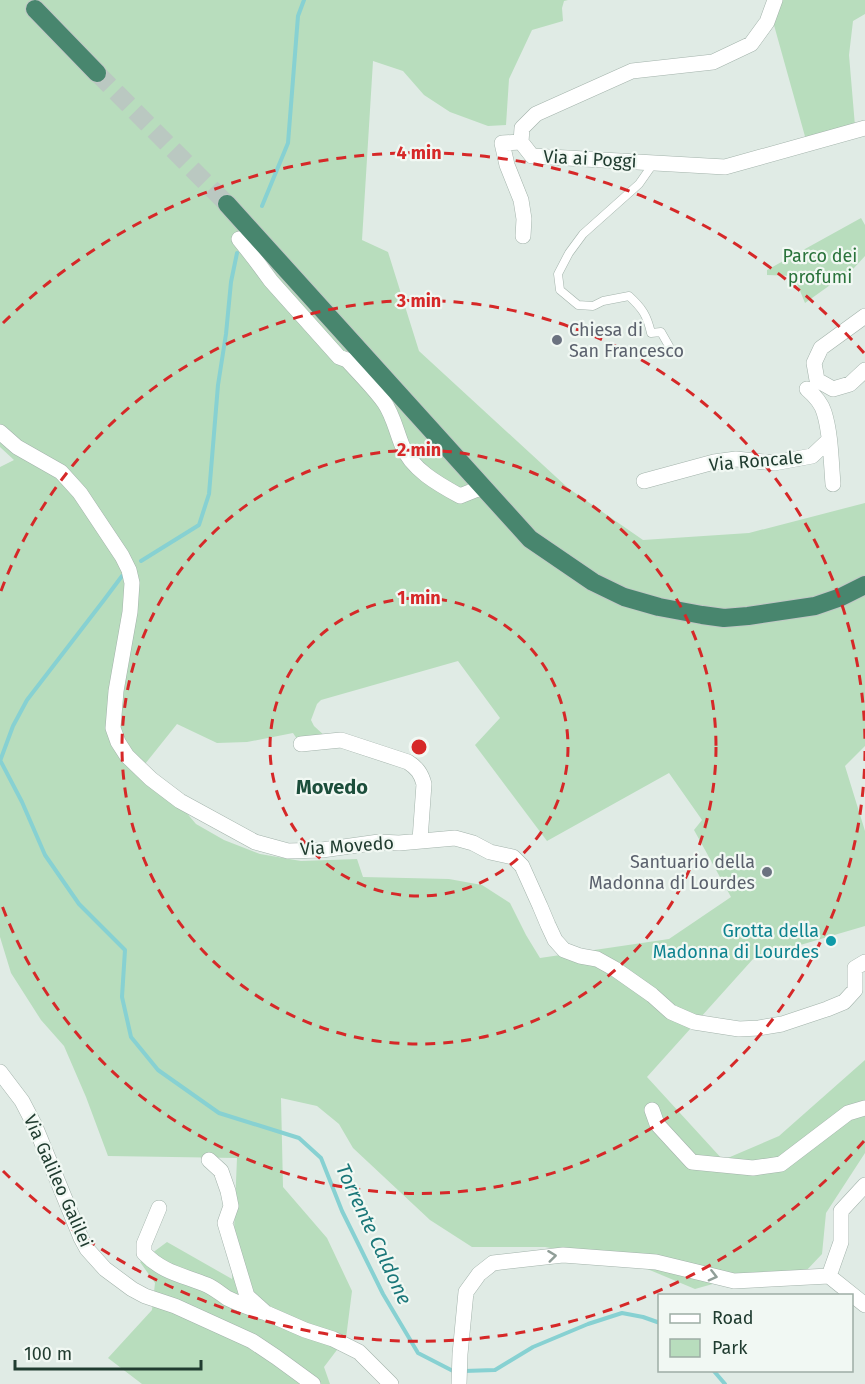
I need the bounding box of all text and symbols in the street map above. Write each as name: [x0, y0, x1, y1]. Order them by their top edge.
text: 4 min: [396, 142, 442, 164]
street label: Via ai Poggi: [543, 146, 637, 172]
park label: Parco dei profumi: [783, 245, 857, 288]
text: 3 min: [396, 290, 441, 312]
place label: Chiesa di San Francesco: [569, 319, 684, 362]
marker: Chiesa di San Francesco: [550, 333, 564, 347]
text: 2 min: [397, 439, 441, 461]
street label: Via Roncale: [708, 446, 804, 476]
text: 1 min: [397, 587, 441, 609]
centre of rings: [409, 737, 429, 757]
district label: Movedo: [296, 775, 368, 799]
street label: Via Movedo: [299, 832, 395, 860]
place label: Santuario della Madonna di Lourdes: [589, 851, 755, 894]
marker: Santuario della Madonna di Lourdes: [760, 865, 774, 879]
place label: Grotta della Madonna di Lourdes: [653, 920, 819, 963]
marker: Grotta della Madonna di Lourdes: [824, 934, 838, 948]
street label: Via Galileo Galilei: [19, 1111, 97, 1251]
water label: Torrente Caldone: [331, 1160, 417, 1308]
one-way arrow: [547, 1251, 556, 1263]
one-way arrow: [708, 1269, 718, 1282]
legend: [658, 1294, 853, 1372]
text: Road: [712, 1307, 754, 1329]
scale bar: [15, 1333, 201, 1371]
text: Park: [712, 1337, 748, 1359]
text: 100 m: [24, 1343, 72, 1365]

